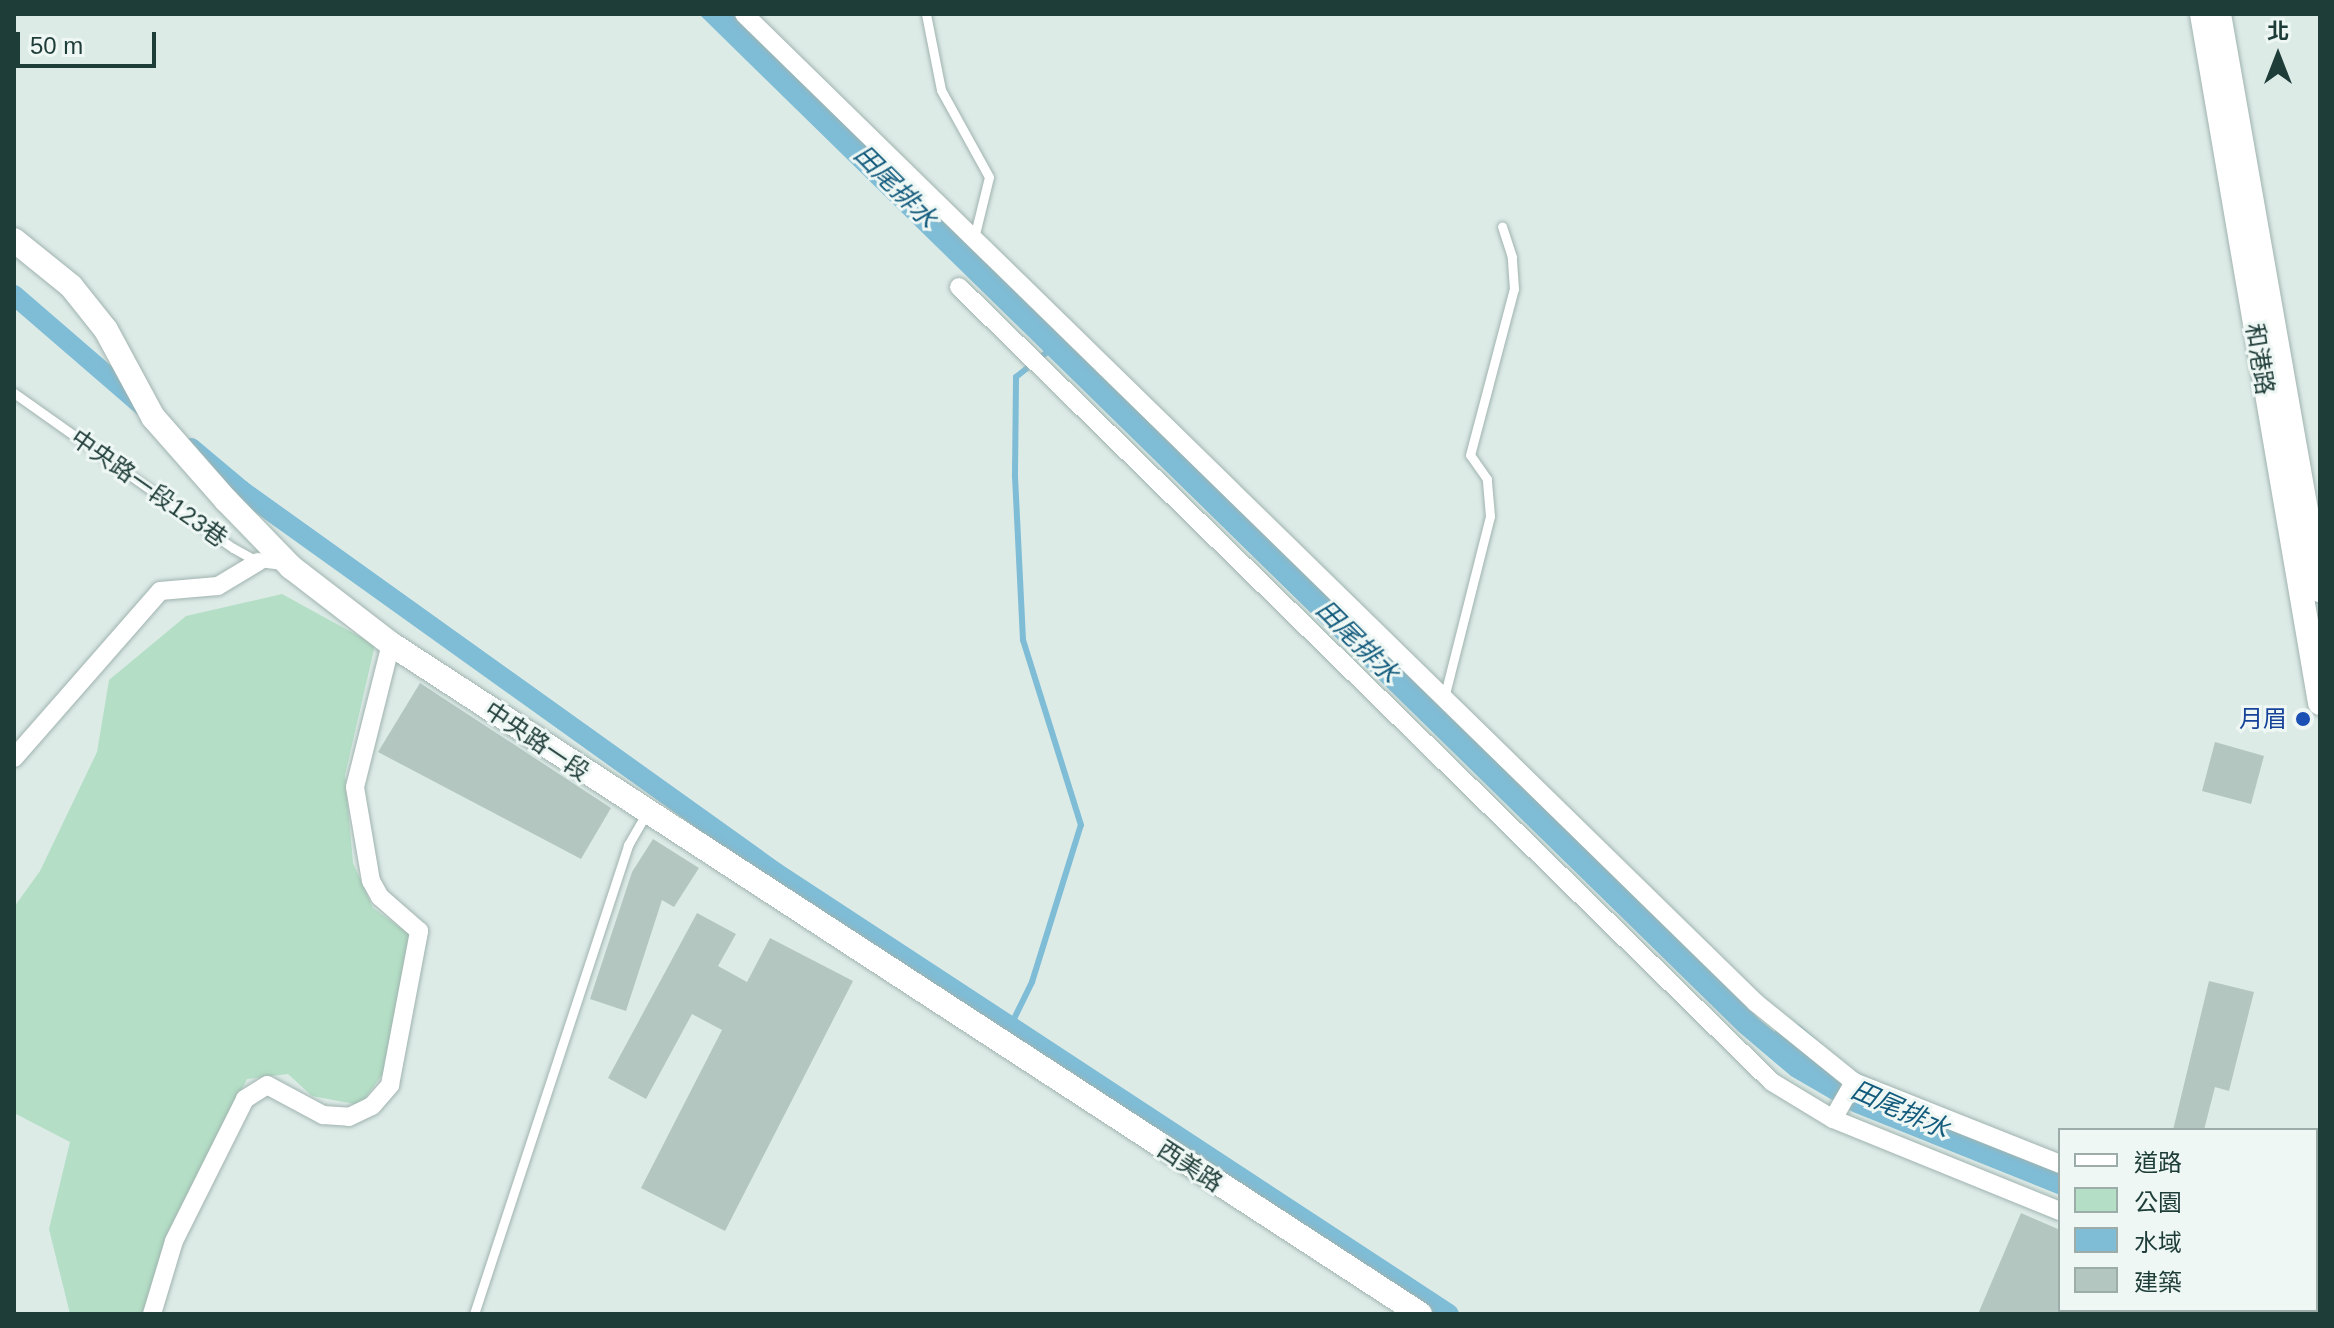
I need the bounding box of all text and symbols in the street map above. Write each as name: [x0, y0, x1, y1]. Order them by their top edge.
scale bar: [20, 16, 160, 66]
north arrow: [2238, 16, 2318, 96]
text: 北: [2267, 19, 2289, 44]
text: 50 m: [30, 32, 83, 59]
water label: 田尾排水: [847, 139, 943, 235]
street label: 和港路: [2240, 321, 2280, 397]
street label: 中央路一段123巷: [65, 423, 233, 553]
water label: 田尾排水: [1309, 594, 1405, 690]
street label: 中央路一段: [479, 696, 595, 786]
place label: 月眉: [2239, 705, 2287, 733]
marker: 月眉: [2294, 710, 2312, 728]
water label: 田尾排水: [1846, 1075, 1954, 1145]
legend: [2058, 1128, 2318, 1312]
street label: 西美路: [1152, 1134, 1228, 1198]
text: 道路: [2134, 1149, 2182, 1176]
text: 公園: [2134, 1189, 2182, 1216]
text: 水域: [2134, 1229, 2182, 1256]
text: 建築: [2134, 1269, 2182, 1296]

